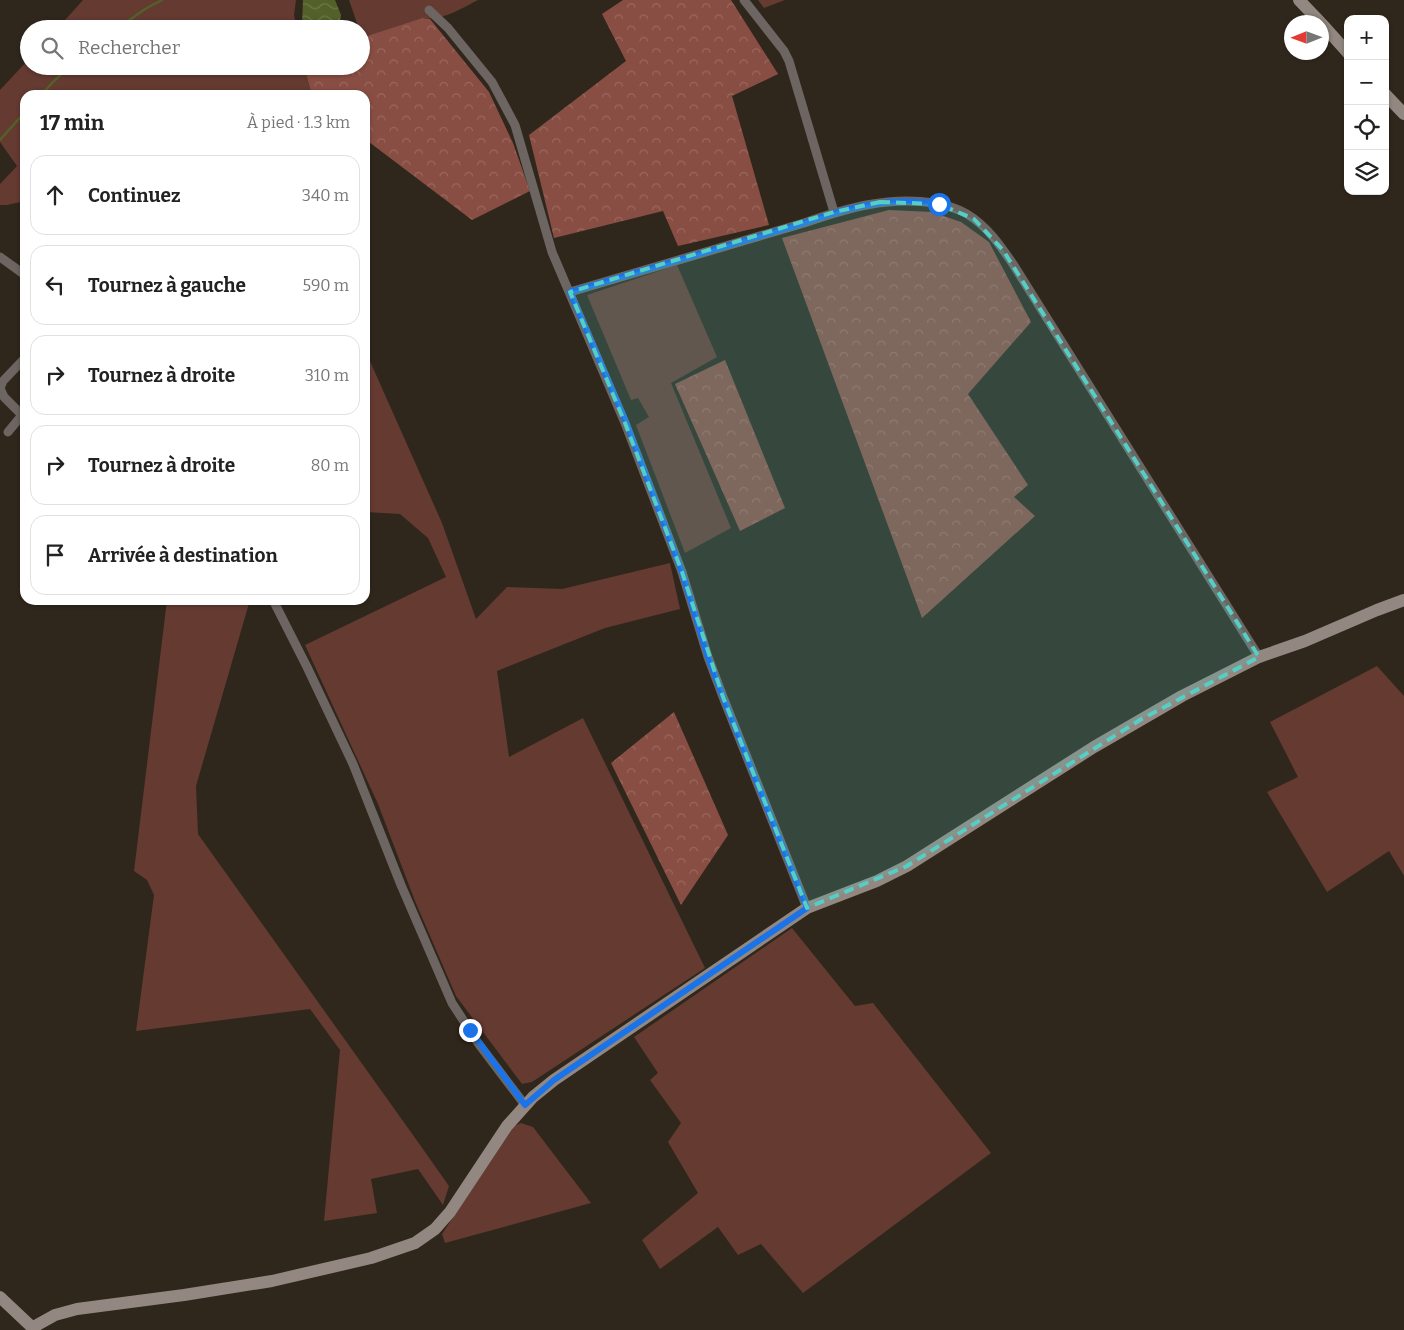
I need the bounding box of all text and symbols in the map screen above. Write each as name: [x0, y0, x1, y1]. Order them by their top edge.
north arrow: [1284, 15, 1329, 60]
map controls: [1344, 15, 1389, 195]
button: +: [1344, 15, 1389, 60]
search box: [20, 20, 370, 75]
icon: search: [38, 34, 66, 62]
text: Rechercher: [78, 36, 180, 59]
button: −: [1344, 60, 1389, 105]
button: locate: [1344, 105, 1389, 150]
text: 17 min: [40, 110, 104, 136]
text: À pied · 1.3 km: [247, 113, 350, 132]
button: layers: [1344, 150, 1389, 195]
icon: ahead: [41, 181, 69, 209]
text: Continuez: [88, 184, 181, 207]
text: 340 m: [302, 186, 349, 205]
route start: [928, 193, 951, 216]
icon: left: [41, 271, 69, 299]
text: Tournez à gauche: [88, 274, 246, 297]
text: 590 m: [303, 276, 349, 295]
icon: right: [41, 361, 69, 389]
text: Tournez à droite: [88, 364, 235, 387]
text: 310 m: [305, 366, 349, 385]
icon: right: [41, 451, 69, 479]
text: Tournez à droite: [88, 454, 235, 477]
text: 80 m: [311, 456, 349, 475]
icon: arrive: [41, 541, 69, 569]
text: Arrivée à destination: [88, 544, 278, 567]
route end: [459, 1019, 482, 1042]

